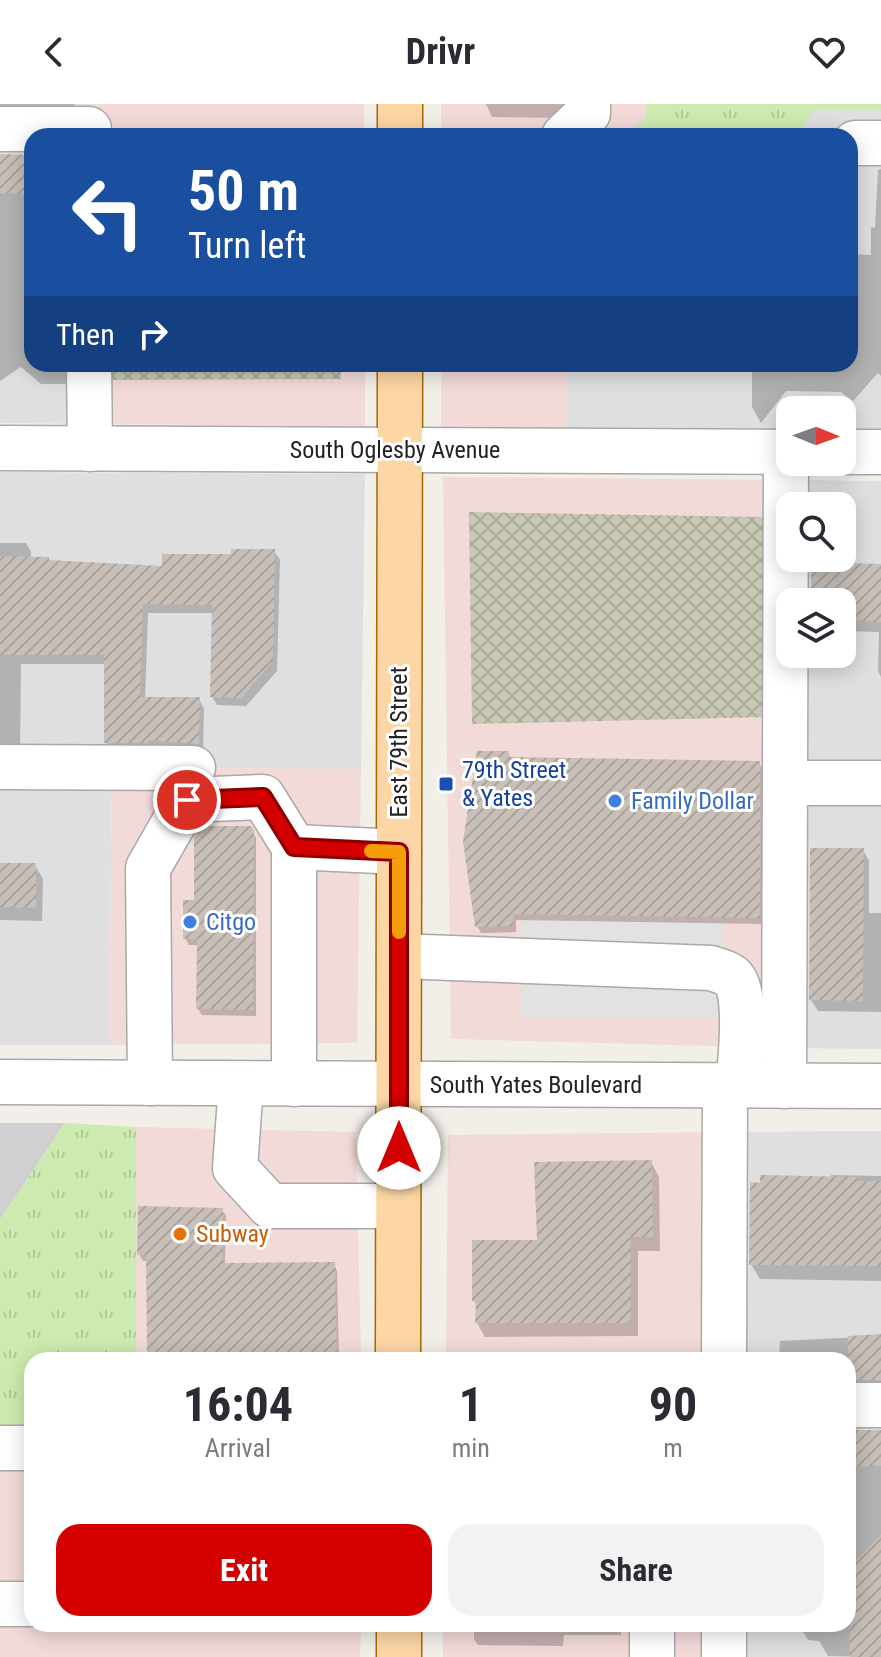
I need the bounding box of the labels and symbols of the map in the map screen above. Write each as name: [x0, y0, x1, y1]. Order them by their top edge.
north arrow: [776, 396, 856, 476]
street label: South Oglesby Avenue: [290, 436, 500, 464]
street label: East 79th Street: [385, 666, 413, 818]
place label: 79th Street & Yates: [462, 756, 566, 812]
pin: [153, 766, 221, 834]
marker: 79th Street & Yates: [437, 775, 455, 793]
place label: Family Dollar: [631, 787, 754, 815]
marker: Family Dollar: [606, 792, 624, 810]
place label: Citgo: [206, 908, 256, 936]
marker: Citgo: [181, 913, 199, 931]
street label: South Yates Boulevard: [430, 1071, 642, 1099]
position arrow: [357, 1106, 441, 1190]
place label: Subway: [196, 1220, 269, 1248]
marker: Subway: [171, 1225, 189, 1243]

